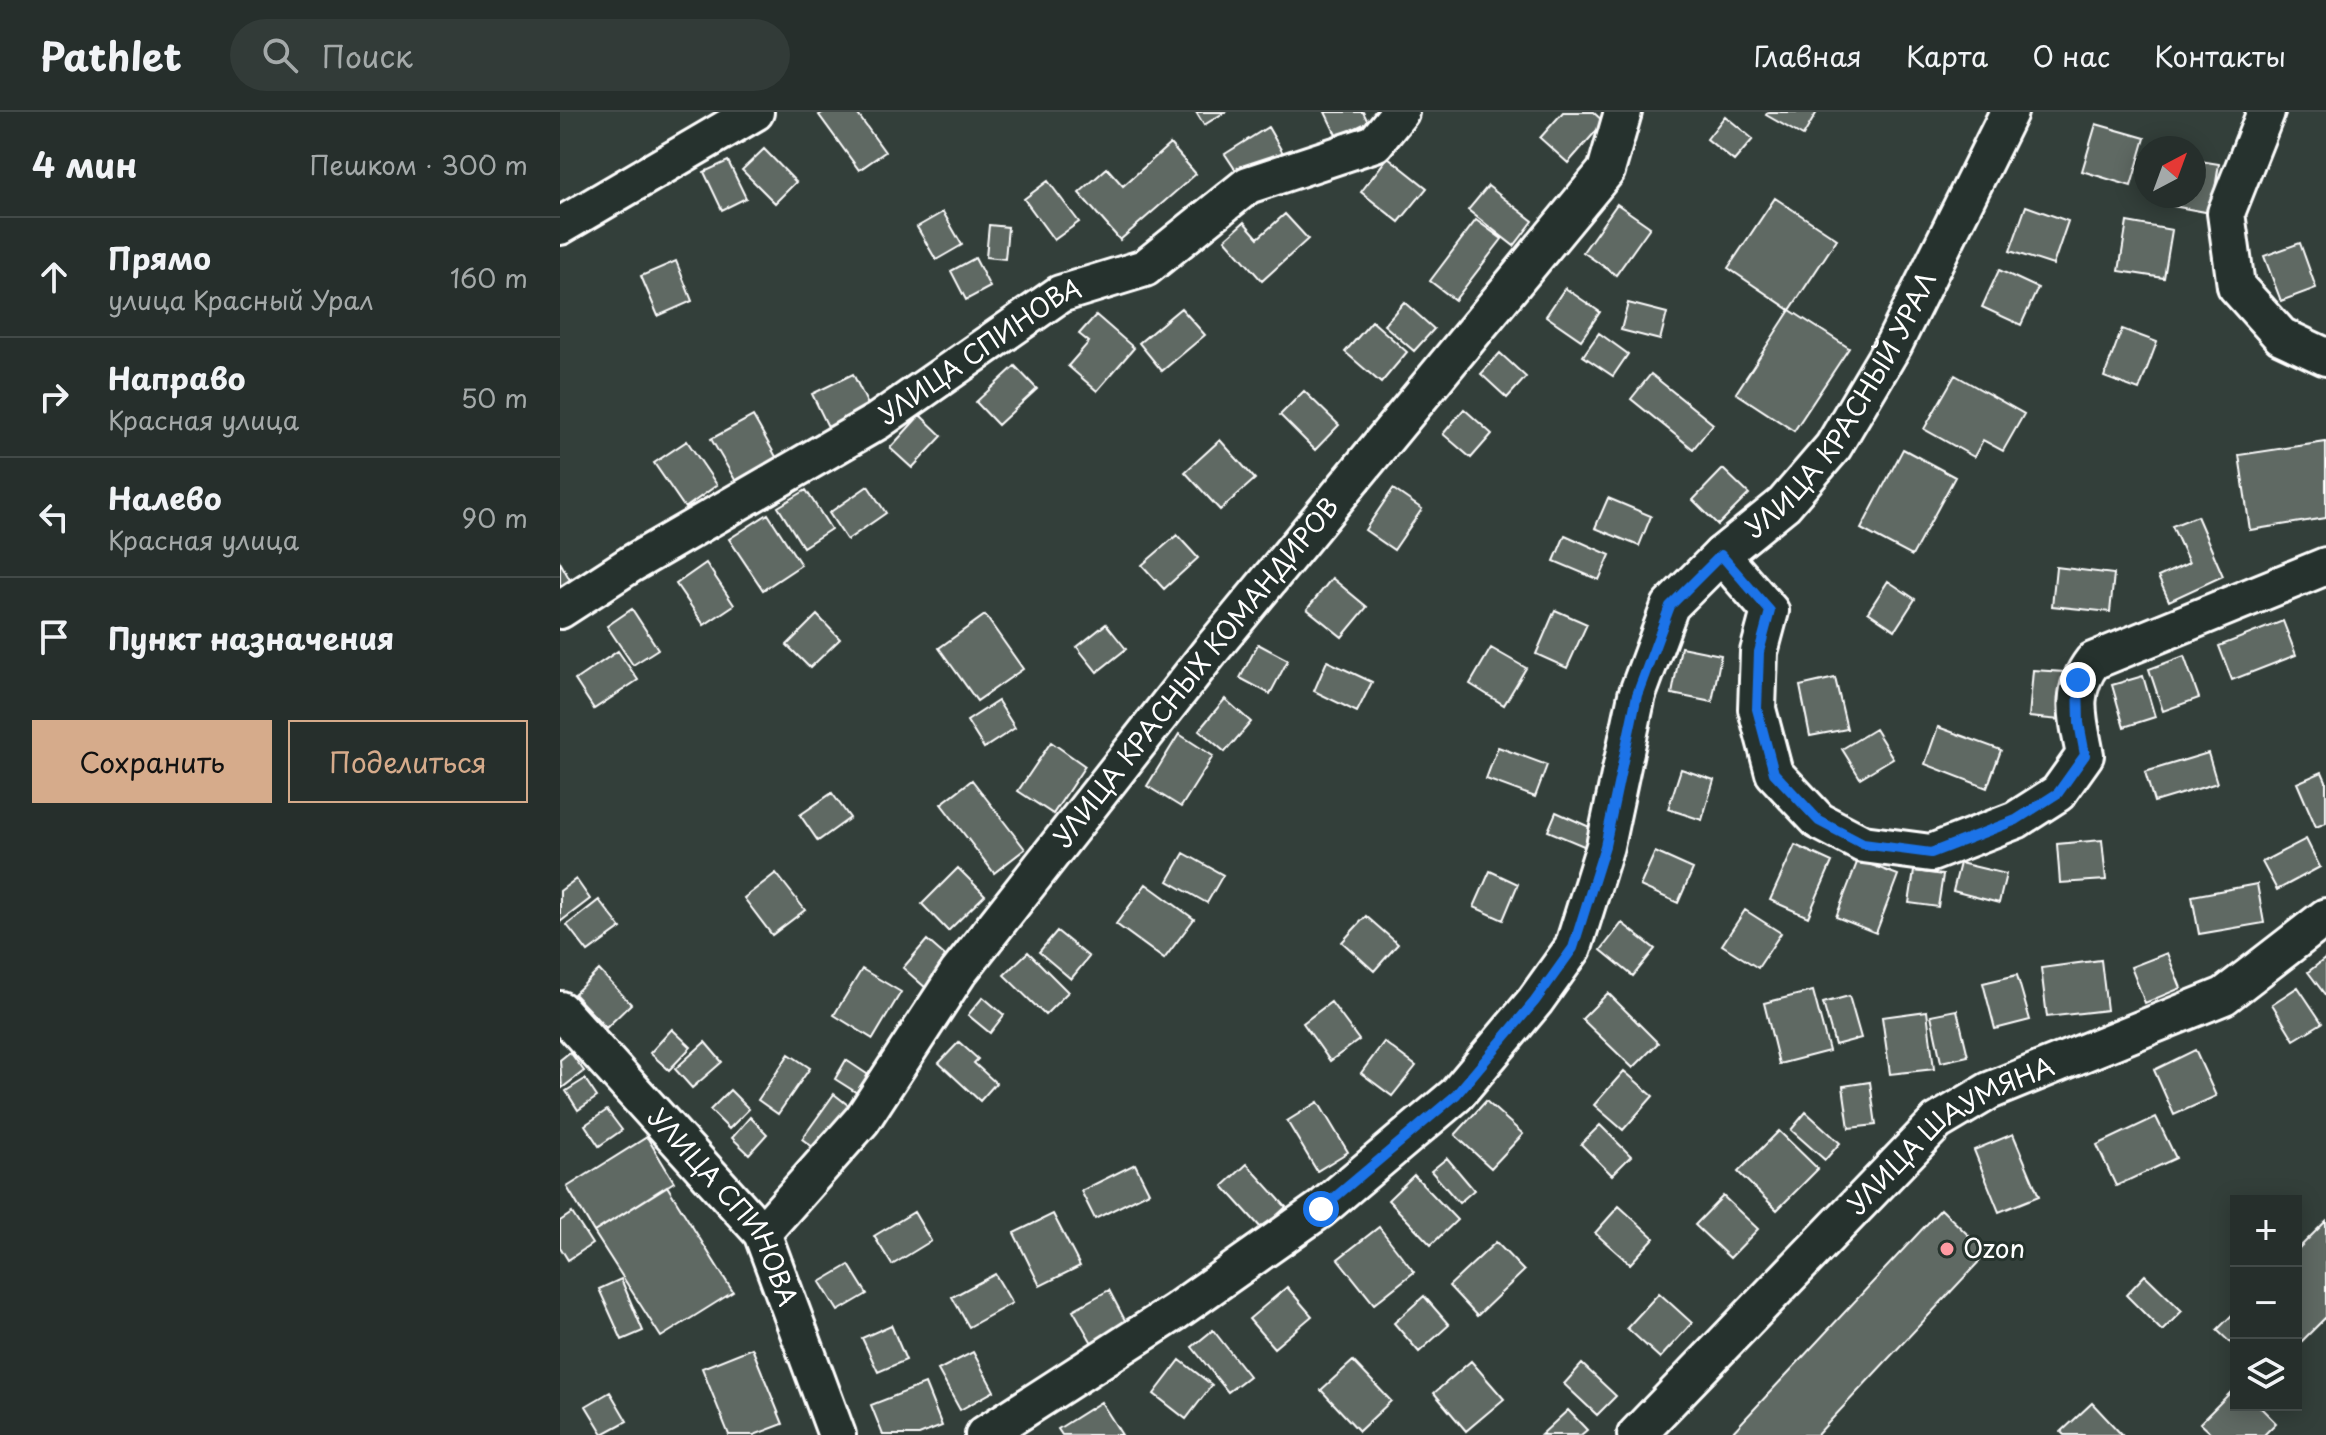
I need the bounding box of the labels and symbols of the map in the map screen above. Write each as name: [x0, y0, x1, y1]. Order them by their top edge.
north arrow: [2134, 136, 2206, 208]
street label: УЛИЦА КРАСНЫЙ УРАЛ: [1736, 264, 1945, 546]
street label: УЛИЦА СПИНОВА: [870, 268, 1086, 433]
street label: УЛИЦА КРАСНЫХ КОМАНДИРОВ: [1043, 488, 1347, 855]
route end: [2060, 662, 2096, 698]
street label: УЛИЦА ШАУМЯНА: [1837, 1046, 2060, 1222]
street label: УЛИЦА СПИНОВА: [640, 1098, 808, 1311]
route start: [1303, 1191, 1339, 1227]
place label: Ozon: [1963, 1228, 2025, 1267]
marker: Ozon: [1938, 1240, 1956, 1258]

